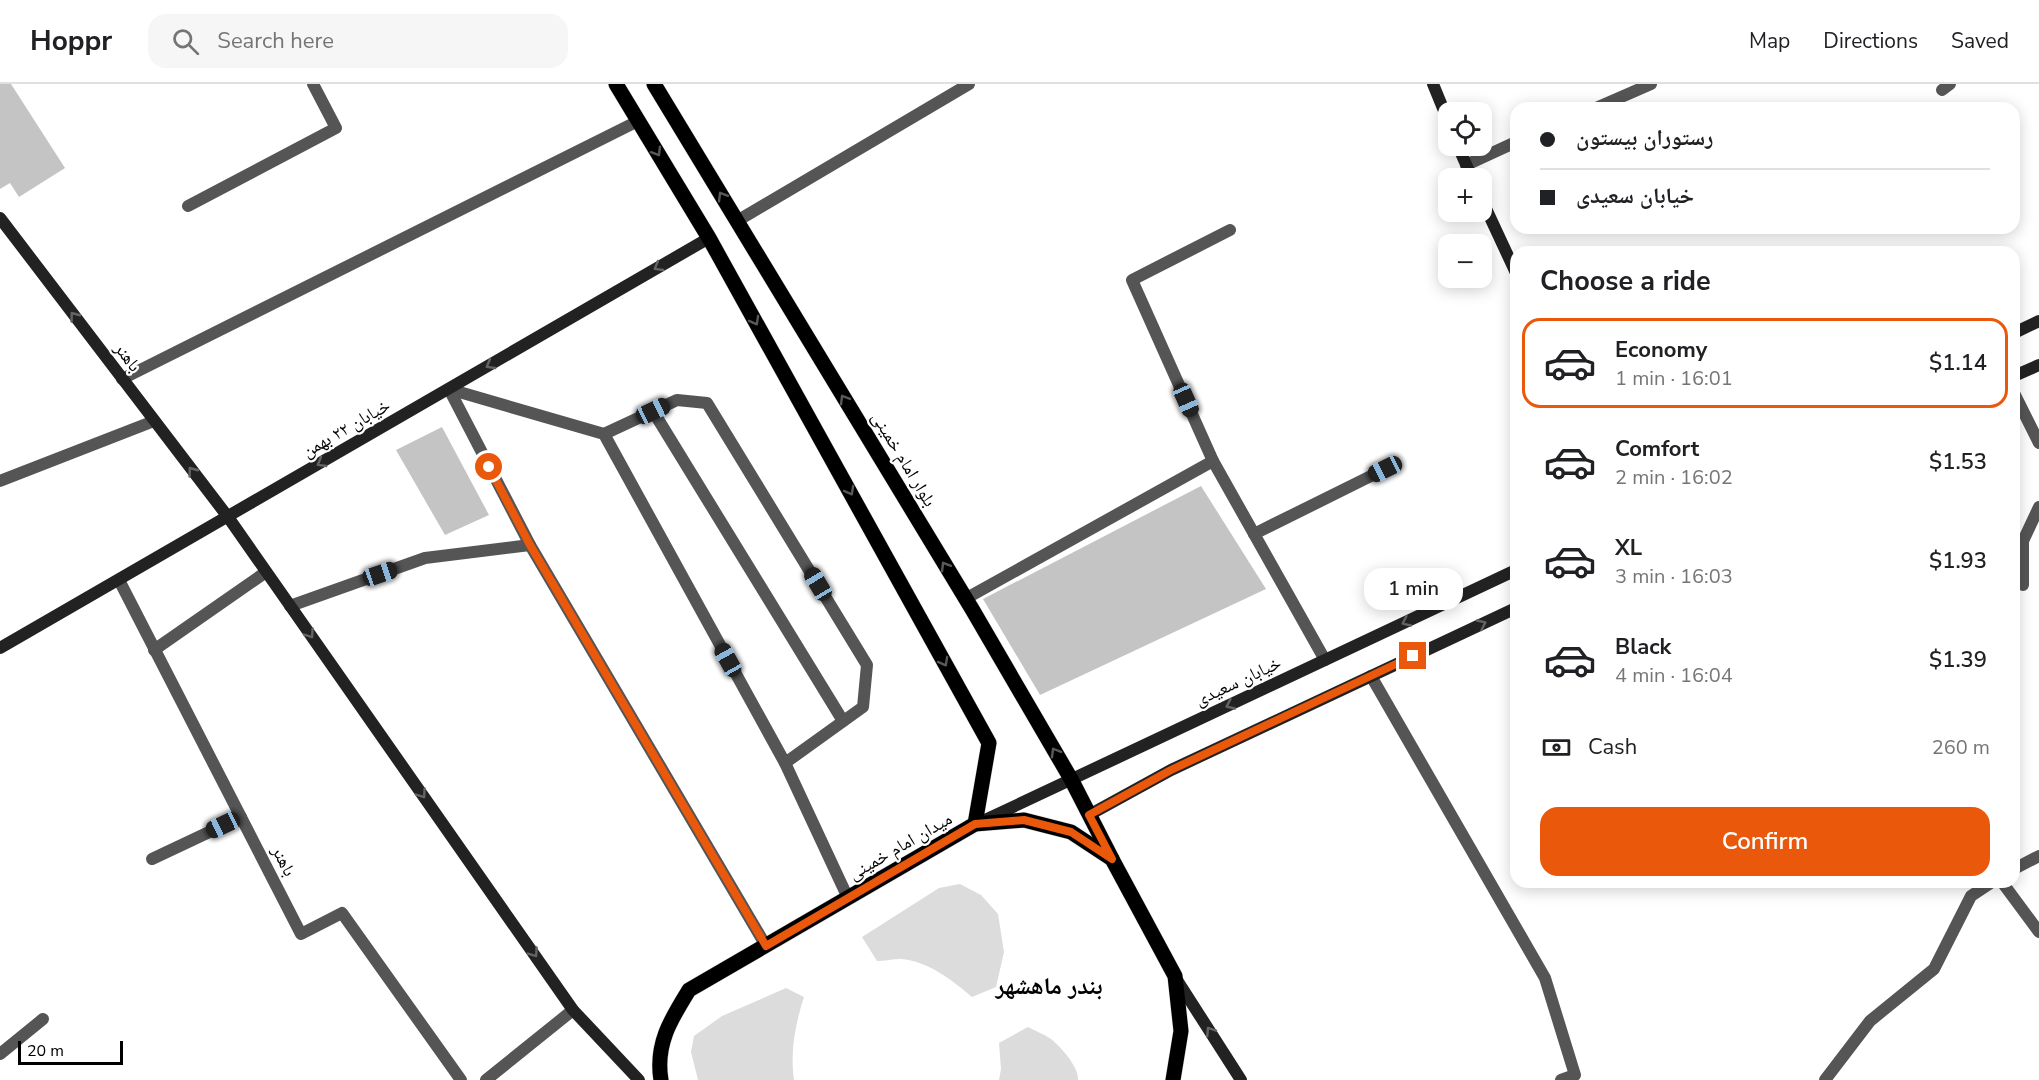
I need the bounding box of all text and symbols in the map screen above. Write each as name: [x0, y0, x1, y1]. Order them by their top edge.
search box: [148, 14, 568, 68]
text: Hoppr: [30, 22, 112, 60]
icon: search: [169, 25, 202, 58]
text: Search here: [217, 26, 334, 56]
text: Map: [1749, 27, 1790, 55]
text: Directions: [1823, 27, 1918, 55]
text: Saved: [1951, 27, 2009, 55]
map controls: [1438, 102, 1492, 288]
button: locate: [1438, 102, 1492, 156]
text: رستوران بیستون: [1576, 123, 1713, 153]
one-way arrow: [650, 146, 662, 156]
button: +: [1438, 168, 1492, 222]
text: خیابان سعیدی: [1576, 181, 1694, 211]
one-way arrow: [717, 192, 729, 202]
button: −: [1438, 234, 1492, 288]
one-way arrow: [654, 260, 664, 271]
text: Choose a ride: [1540, 263, 1711, 300]
one-way arrow: [71, 311, 82, 322]
one-way arrow: [748, 315, 759, 325]
text: Economy: [1615, 335, 1707, 365]
icon: car: [1543, 336, 1597, 390]
street label: باهنر: [108, 337, 147, 377]
text: $1.14: [1929, 348, 1987, 378]
one-way arrow: [485, 358, 496, 369]
text: 1 min · 16:01: [1615, 365, 1733, 392]
car: [1170, 380, 1202, 420]
street label: خیابان ۲۲ بهمن: [298, 393, 394, 463]
car: [633, 395, 673, 427]
one-way arrow: [840, 395, 852, 405]
street label: بلوار امام خمینی: [866, 407, 942, 511]
text: Comfort: [1615, 434, 1699, 464]
icon: car: [1543, 435, 1597, 489]
text: $1.53: [1929, 447, 1987, 477]
route start: [475, 453, 502, 480]
car: [1365, 453, 1405, 485]
one-way arrow: [317, 456, 327, 467]
text: 2 min · 16:02: [1615, 464, 1733, 491]
one-way arrow: [189, 467, 200, 478]
one-way arrow: [843, 485, 854, 496]
text: XL: [1615, 533, 1642, 563]
icon: car: [1543, 534, 1597, 588]
text: $1.93: [1929, 546, 1987, 576]
car: [360, 560, 400, 588]
one-way arrow: [941, 562, 952, 572]
text: 3 min · 16:03: [1615, 563, 1733, 590]
car: [801, 564, 835, 604]
callout: 1 min: [1364, 569, 1462, 611]
text: 1 min: [1388, 575, 1439, 602]
one-way arrow: [1402, 614, 1413, 626]
one-way arrow: [1475, 619, 1486, 631]
one-way arrow: [303, 627, 314, 638]
text: Black: [1615, 632, 1671, 662]
icon: car: [1543, 633, 1597, 687]
car: [711, 640, 745, 680]
route end: [1399, 642, 1426, 669]
text: $1.39: [1929, 645, 1987, 675]
street label: خیابان سعیدی: [1191, 651, 1285, 711]
one-way arrow: [937, 656, 948, 666]
text: 4 min · 16:04: [1615, 662, 1733, 689]
one-way arrow: [1225, 697, 1236, 709]
icon: cash: [1540, 731, 1573, 764]
text: Cash: [1588, 732, 1637, 762]
text: 260 m: [1932, 734, 1990, 761]
one-way arrow: [1051, 748, 1063, 758]
one-way arrow: [415, 787, 426, 798]
street label: میدان امام خمینی: [844, 807, 956, 885]
button: Confirm: [1540, 807, 1990, 876]
car: [203, 809, 243, 841]
street label: باهنر: [266, 841, 302, 880]
one-way arrow: [526, 947, 537, 958]
district label: بندر ماهشهر: [994, 970, 1103, 1002]
one-way arrow: [1205, 1027, 1217, 1037]
scale bar: [18, 1038, 123, 1066]
text: 20 m: [27, 1040, 64, 1062]

